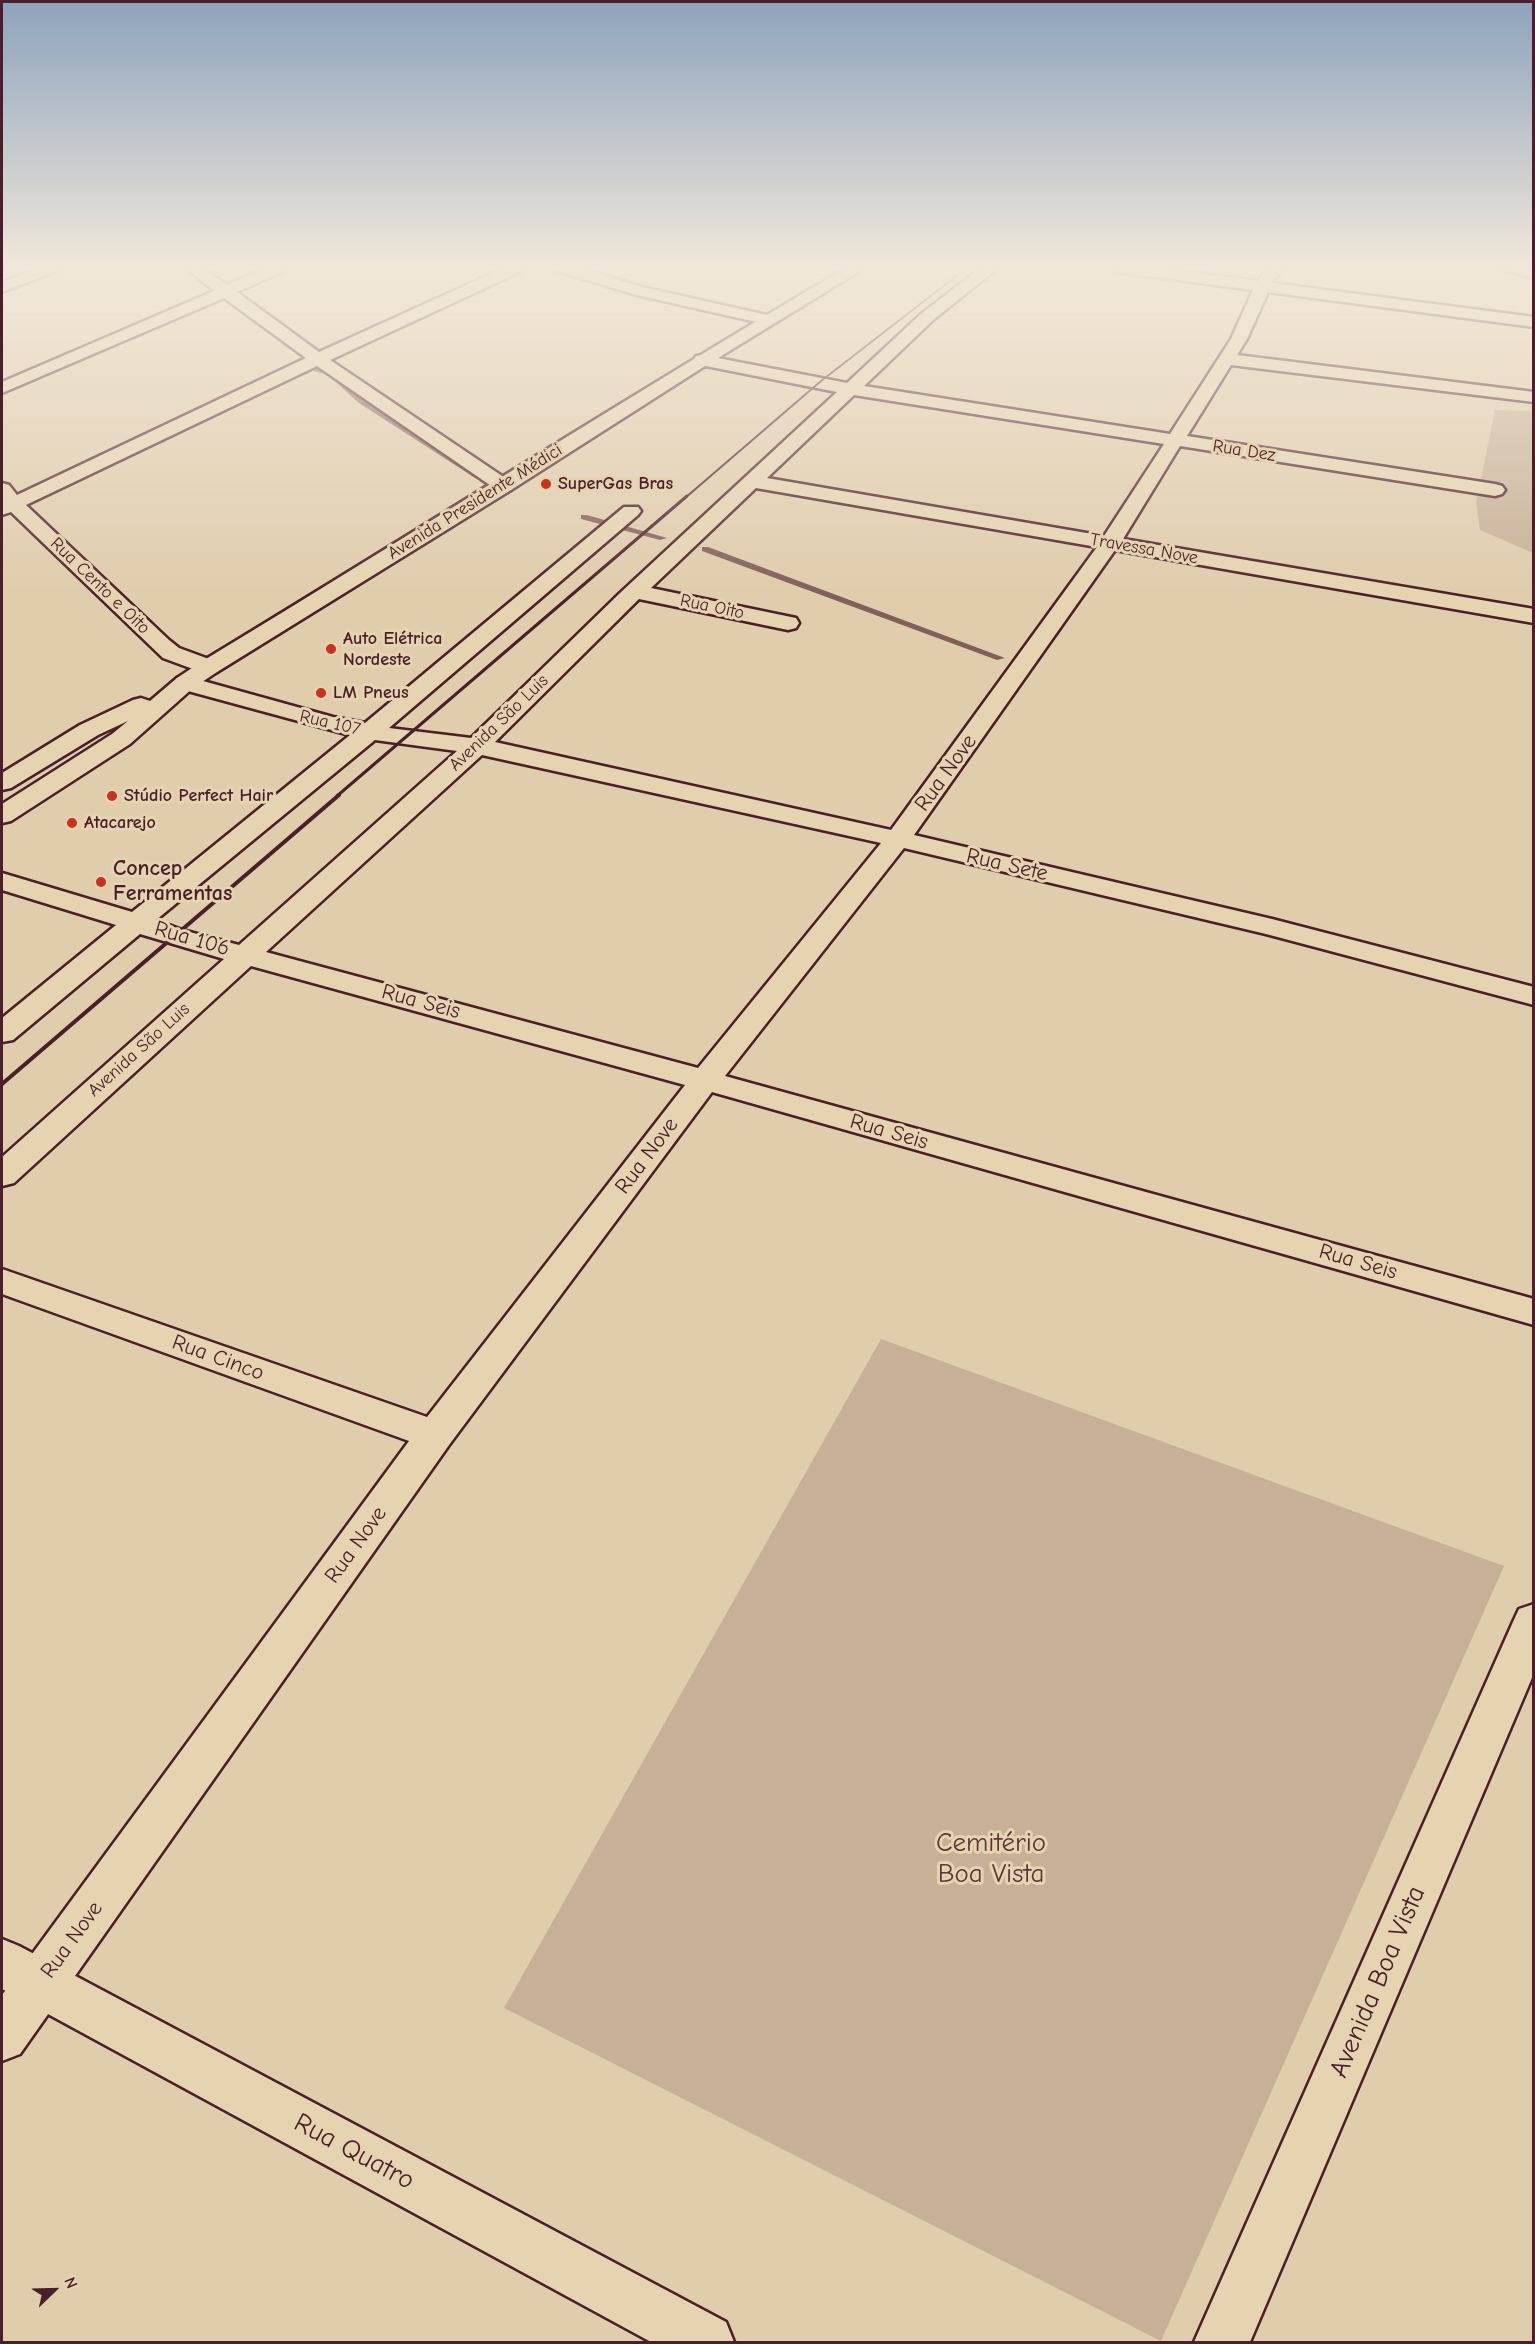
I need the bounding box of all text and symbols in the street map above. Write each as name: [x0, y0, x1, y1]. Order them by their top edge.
street label: Rua Dez: [1211, 435, 1277, 467]
street label: Avenida Presidente Médici: [384, 439, 566, 565]
place label: SuperGas Bras: [558, 473, 673, 495]
marker: SuperGas Bras: [539, 477, 553, 491]
street label: Travessa Nove: [1088, 529, 1200, 569]
street label: Rua Cento e Oito: [46, 533, 154, 639]
street label: Rua Oito: [678, 590, 746, 624]
place label: Auto Elétrica Nordeste: [343, 628, 442, 670]
marker: Auto Elétrica Nordeste: [324, 642, 338, 656]
street label: Avenida São Luis: [445, 670, 553, 776]
place label: LM Pneus: [333, 682, 409, 704]
marker: LM Pneus: [314, 686, 328, 700]
street label: Rua 107: [297, 706, 363, 740]
street label: Rua Nove: [909, 729, 983, 817]
place label: Stúdio Perfect Hair: [124, 785, 273, 807]
marker: Stúdio Perfect Hair: [105, 789, 119, 803]
place label: Atacarejo: [84, 812, 156, 834]
marker: Atacarejo: [65, 816, 79, 830]
street label: Rua Sete: [964, 843, 1050, 887]
place label: Concep Ferramentas: [113, 856, 232, 908]
marker: Concep Ferramentas: [94, 875, 108, 889]
street label: Rua 106: [151, 916, 233, 962]
street label: Rua Seis: [379, 979, 463, 1025]
street label: Avenida São Luis: [84, 999, 194, 1101]
street label: Rua Seis: [847, 1108, 931, 1156]
street label: Rua Nove: [610, 1113, 684, 1199]
street label: Rua Seis: [1316, 1238, 1400, 1286]
street label: Rua Cinco: [168, 1329, 268, 1387]
street label: Rua Nove: [319, 1501, 393, 1589]
park label: Cemitério Boa Vista: [936, 1827, 1046, 1890]
street label: Avenida Boa Vista: [1323, 1881, 1433, 2083]
street label: Rua Nove: [35, 1896, 109, 1984]
street label: Rua Quatro: [288, 2107, 420, 2197]
north arrow: [24, 2260, 84, 2320]
text: N: [60, 2275, 81, 2291]

